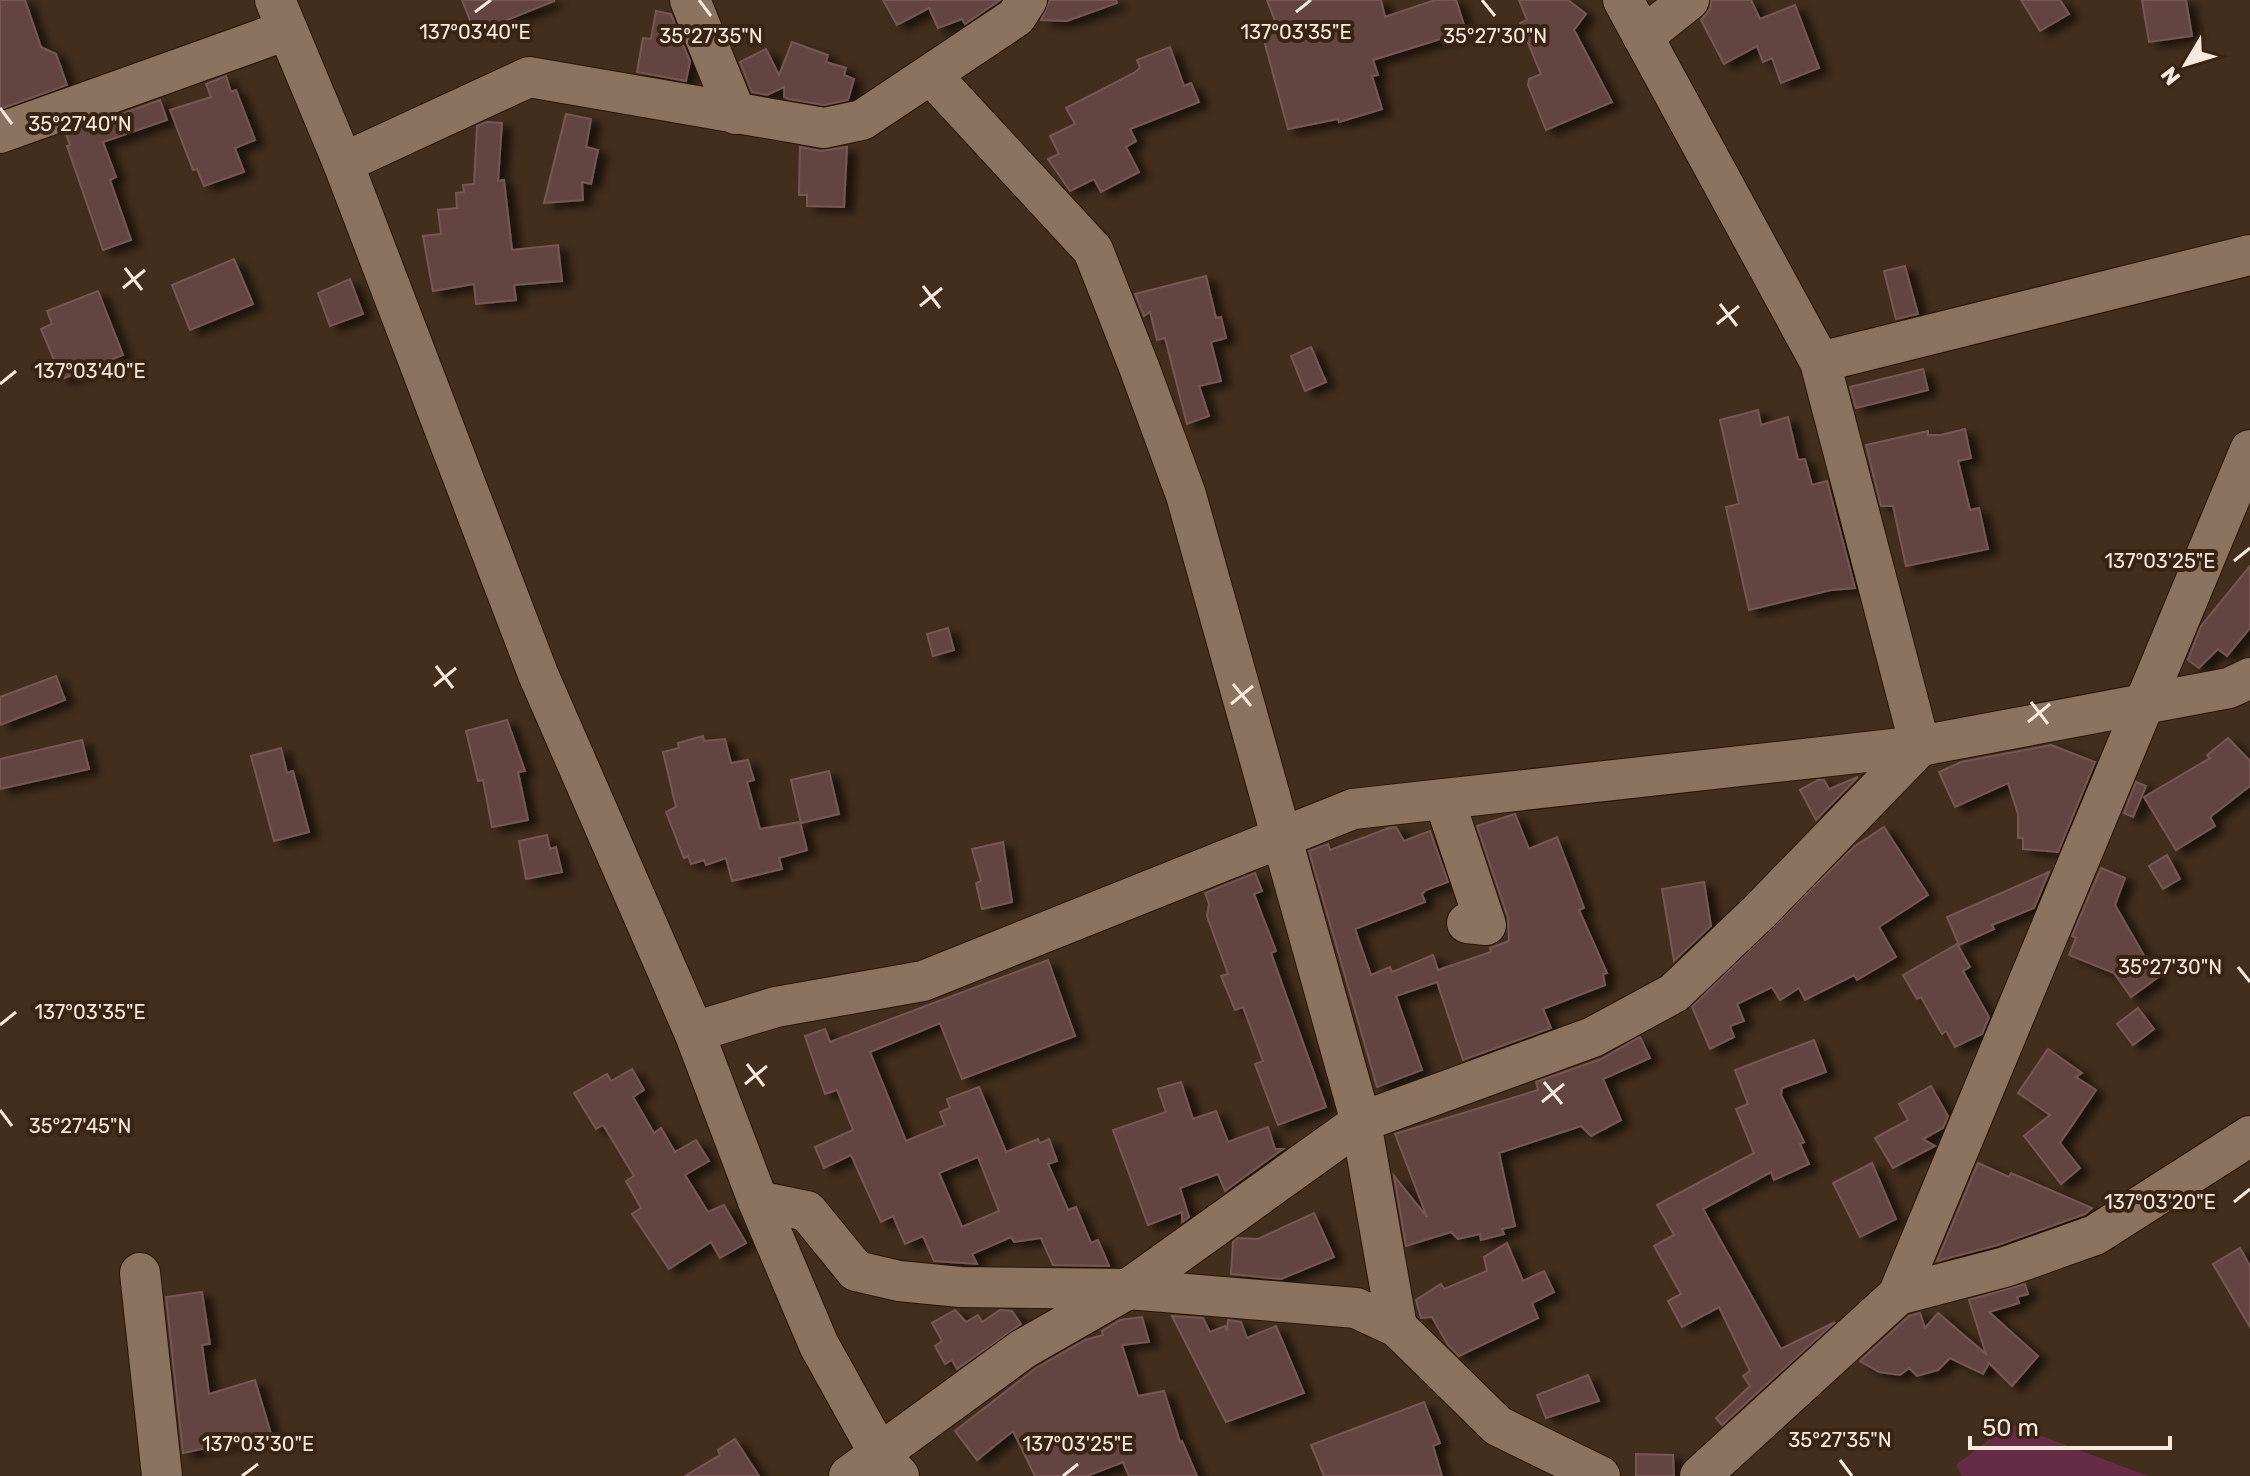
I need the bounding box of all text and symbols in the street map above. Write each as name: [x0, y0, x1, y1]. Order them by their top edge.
text: 137°03'40"E: [419, 20, 531, 44]
text: 137°03'35"E: [1240, 20, 1352, 44]
text: 35°27'35"N: [659, 24, 763, 48]
text: 35°27'30"N: [1443, 24, 1547, 48]
north arrow: [2146, 24, 2226, 104]
text: N: [2155, 61, 2186, 91]
text: 35°27'40"N: [28, 112, 132, 136]
text: 137°03'40"E: [34, 359, 146, 383]
text: 137°03'25"E: [2105, 549, 2215, 573]
text: 35°27'30"N: [2118, 955, 2222, 979]
text: 137°03'35"E: [34, 1000, 146, 1024]
text: 35°27'45"N: [29, 1114, 131, 1138]
text: 137°03'20"E: [2104, 1190, 2216, 1214]
scale bar: [1970, 1400, 2170, 1450]
text: 50 m: [1982, 1414, 2039, 1442]
text: 35°27'35"N: [1788, 1428, 1892, 1452]
text: 137°03'30"E: [202, 1432, 314, 1456]
text: 137°03'25"E: [1023, 1432, 1133, 1456]

